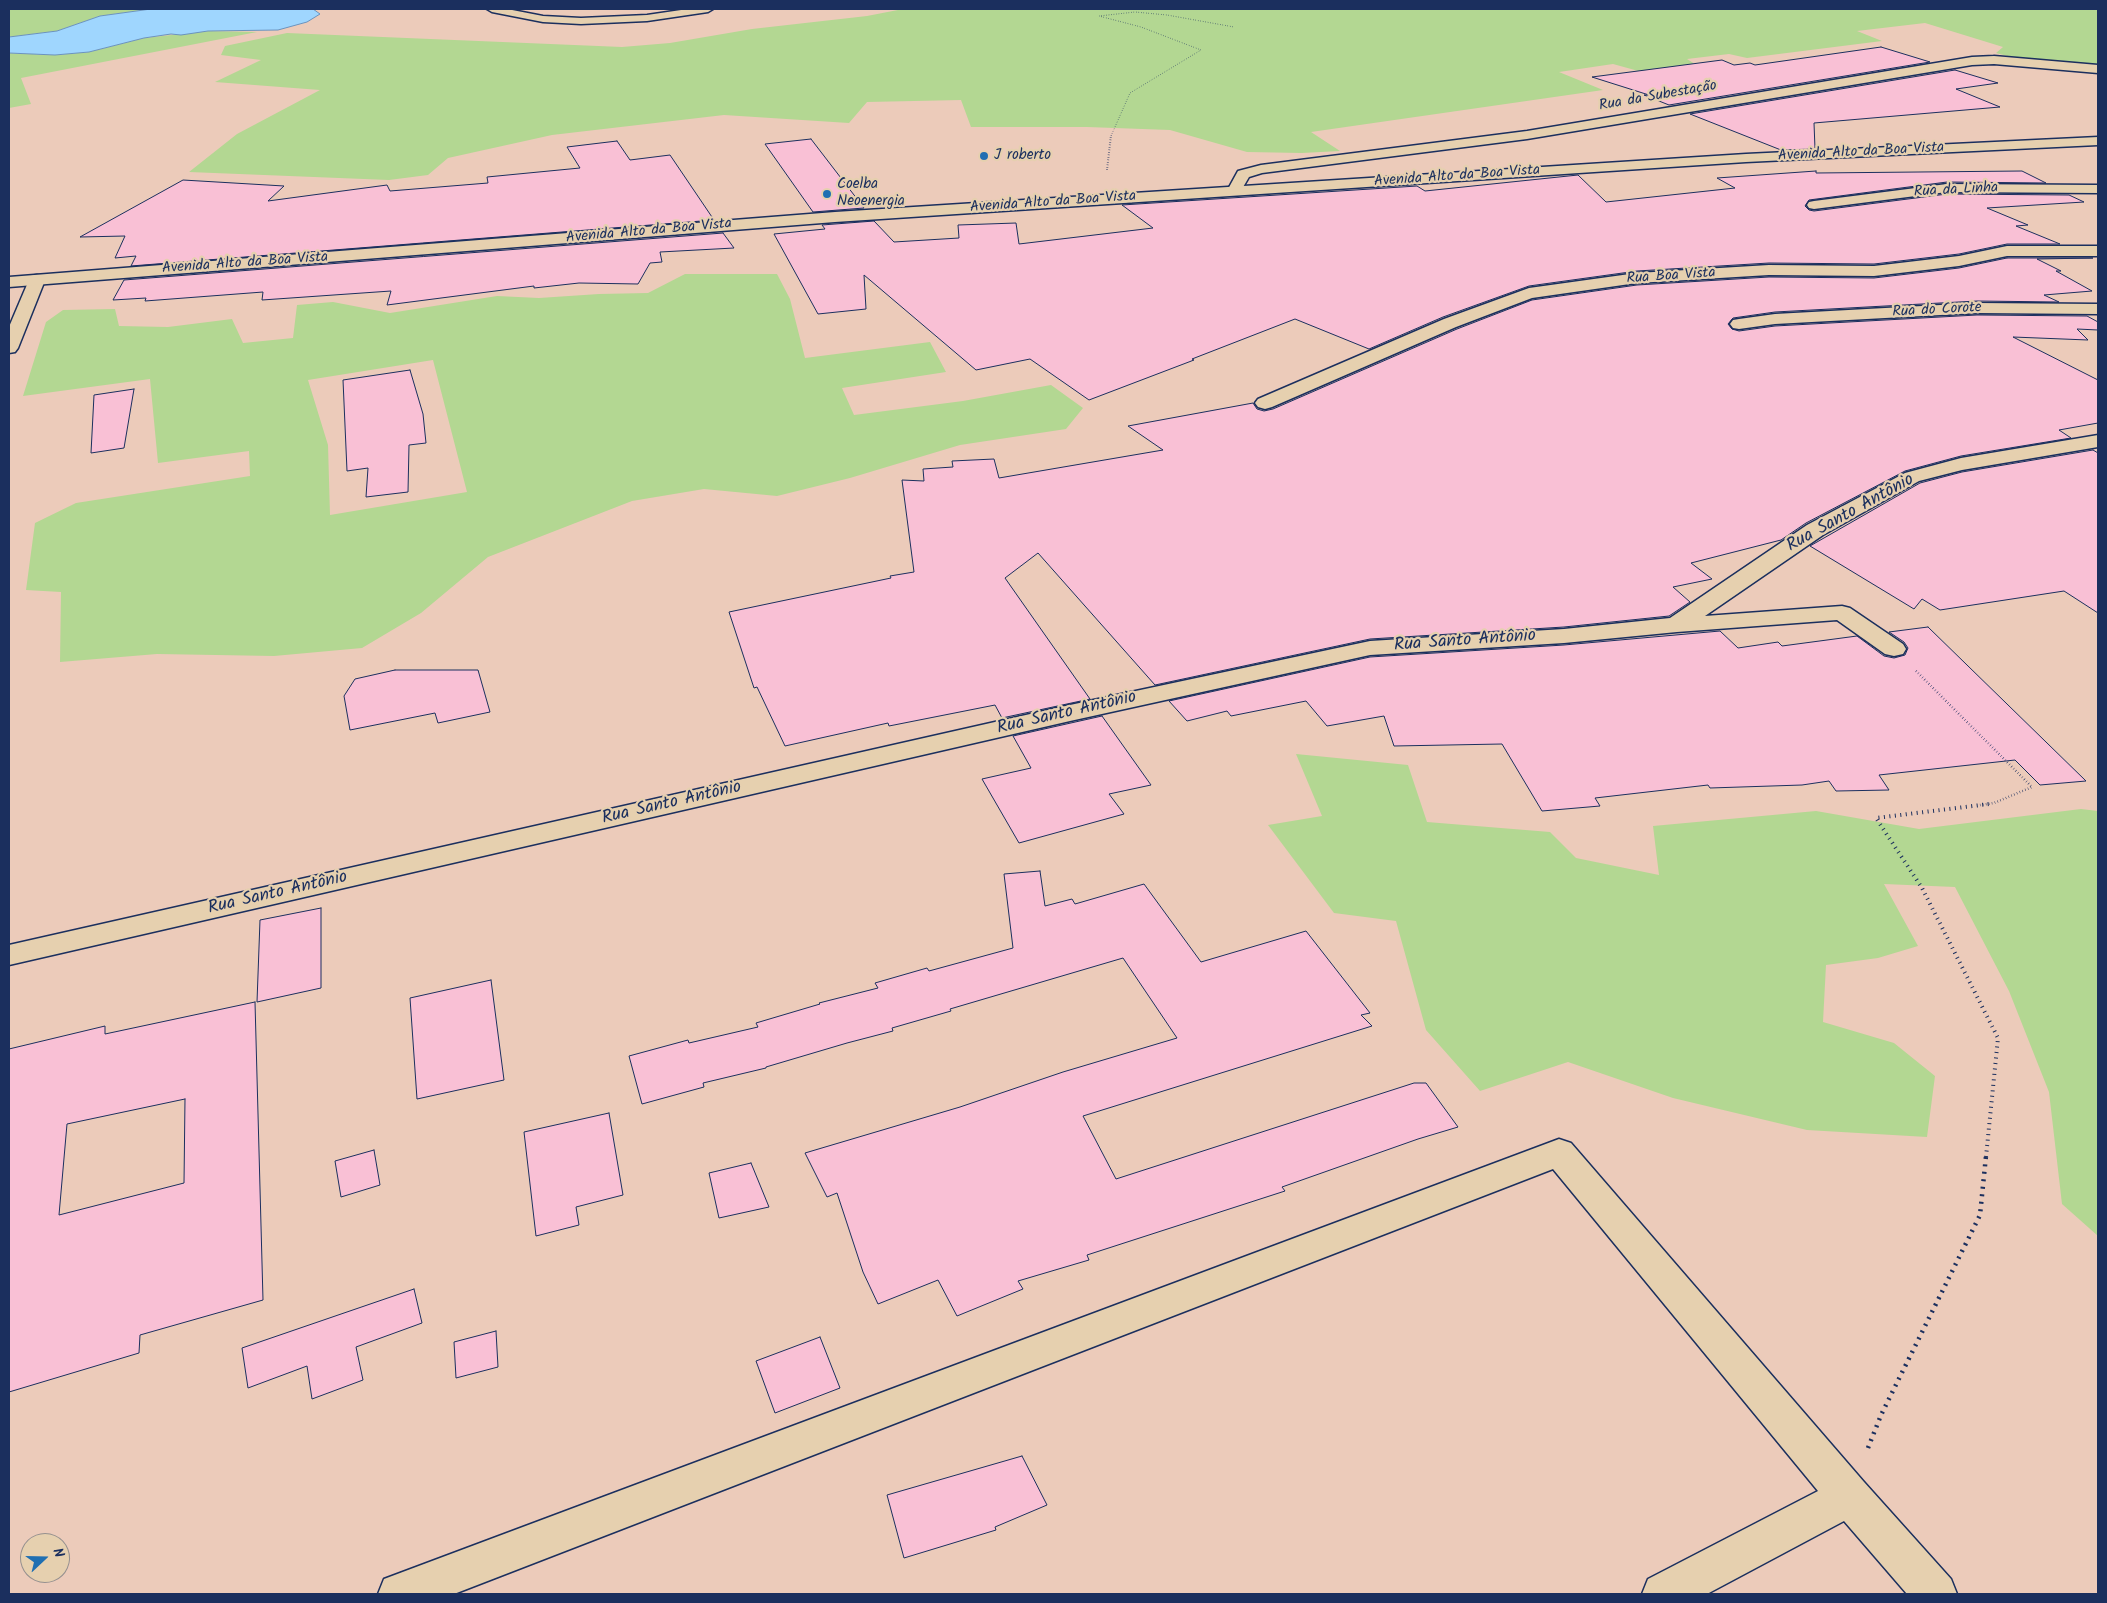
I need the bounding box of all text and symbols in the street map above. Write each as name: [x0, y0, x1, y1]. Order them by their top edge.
street label: Rua da Subestação: [1598, 78, 1718, 116]
street label: Avenida Alto da Boa Vista: [1777, 140, 1945, 166]
place label: J roberto: [994, 147, 1051, 165]
marker: J roberto: [978, 150, 990, 162]
street label: Avenida Alto da Boa Vista: [1373, 162, 1541, 192]
place label: Coelba Neoenergia: [837, 176, 905, 211]
street label: Rua da Linha: [1913, 180, 1999, 202]
marker: Coelba Neoenergia: [821, 188, 833, 200]
street label: Avenida Alto da Boa Vista: [969, 188, 1137, 218]
street label: Avenida Alto da Boa Vista: [565, 216, 733, 248]
street label: Avenida Alto da Boa Vista: [161, 249, 329, 279]
street label: Rua Boa Vista: [1626, 265, 1716, 289]
street label: Rua do Corote: [1892, 300, 1982, 322]
street label: Rua Santo Antônio: [1783, 470, 1919, 558]
street label: Rua Santo Antônio: [1393, 626, 1537, 658]
street label: Rua Santo Antônio: [995, 687, 1139, 741]
street label: Rua Santo Antônio: [600, 777, 744, 831]
street label: Rua Santo Antônio: [206, 867, 350, 921]
north arrow: [20, 1533, 70, 1583]
text: N: [46, 1545, 70, 1561]

